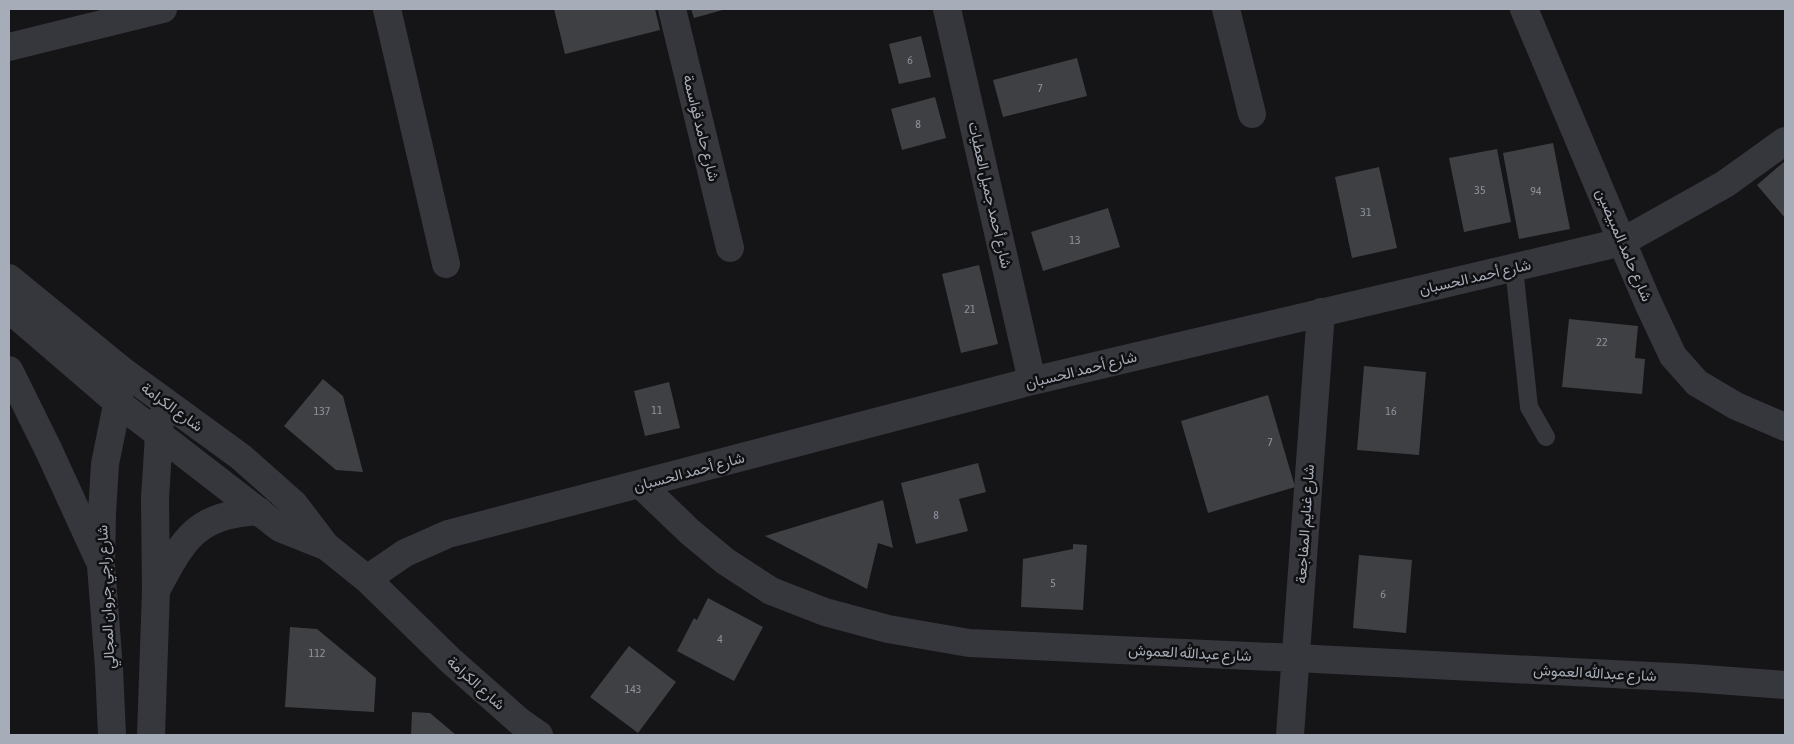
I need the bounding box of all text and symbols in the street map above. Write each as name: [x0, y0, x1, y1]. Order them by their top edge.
house number: 6: [907, 53, 913, 67]
street label: شارع حامد قواسمة: [677, 73, 723, 184]
house number: 7: [1037, 81, 1043, 95]
house number: 8: [915, 117, 921, 131]
street label: شارع أحمد جميل العطيات: [962, 120, 1016, 271]
house number: 35: [1474, 183, 1486, 197]
house number: 94: [1530, 184, 1542, 198]
street label: شارع حامد المبيضين: [1590, 186, 1656, 305]
house number: 31: [1360, 205, 1372, 219]
house number: 13: [1069, 233, 1081, 247]
street label: شارع أحمد الحسبان: [1417, 255, 1533, 301]
house number: 21: [964, 302, 976, 316]
house number: 22: [1596, 335, 1608, 349]
street label: شارع أحمد الحسبان: [1023, 347, 1139, 395]
street label: شارع الكرامة: [137, 379, 206, 437]
house number: 11: [651, 403, 663, 417]
house number: 137: [314, 404, 331, 418]
house number: 16: [1385, 404, 1397, 418]
house number: 7: [1267, 435, 1273, 449]
street label: شارع أحمد الحسبان: [631, 448, 747, 497]
street label: شارع غنايم المفاجعة: [1292, 464, 1320, 584]
house number: 8: [933, 508, 939, 522]
street label: شارع راجي جروان المجالي: [93, 524, 123, 669]
house number: 5: [1050, 576, 1056, 590]
house number: 6: [1380, 587, 1386, 601]
house number: 4: [717, 632, 723, 646]
street label: شارع عبدالله العموش: [1128, 641, 1252, 667]
house number: 112: [309, 646, 325, 660]
street label: شارع الكرامة: [442, 652, 509, 715]
street label: شارع عبدالله العموش: [1533, 661, 1657, 687]
house number: 143: [625, 682, 641, 696]

